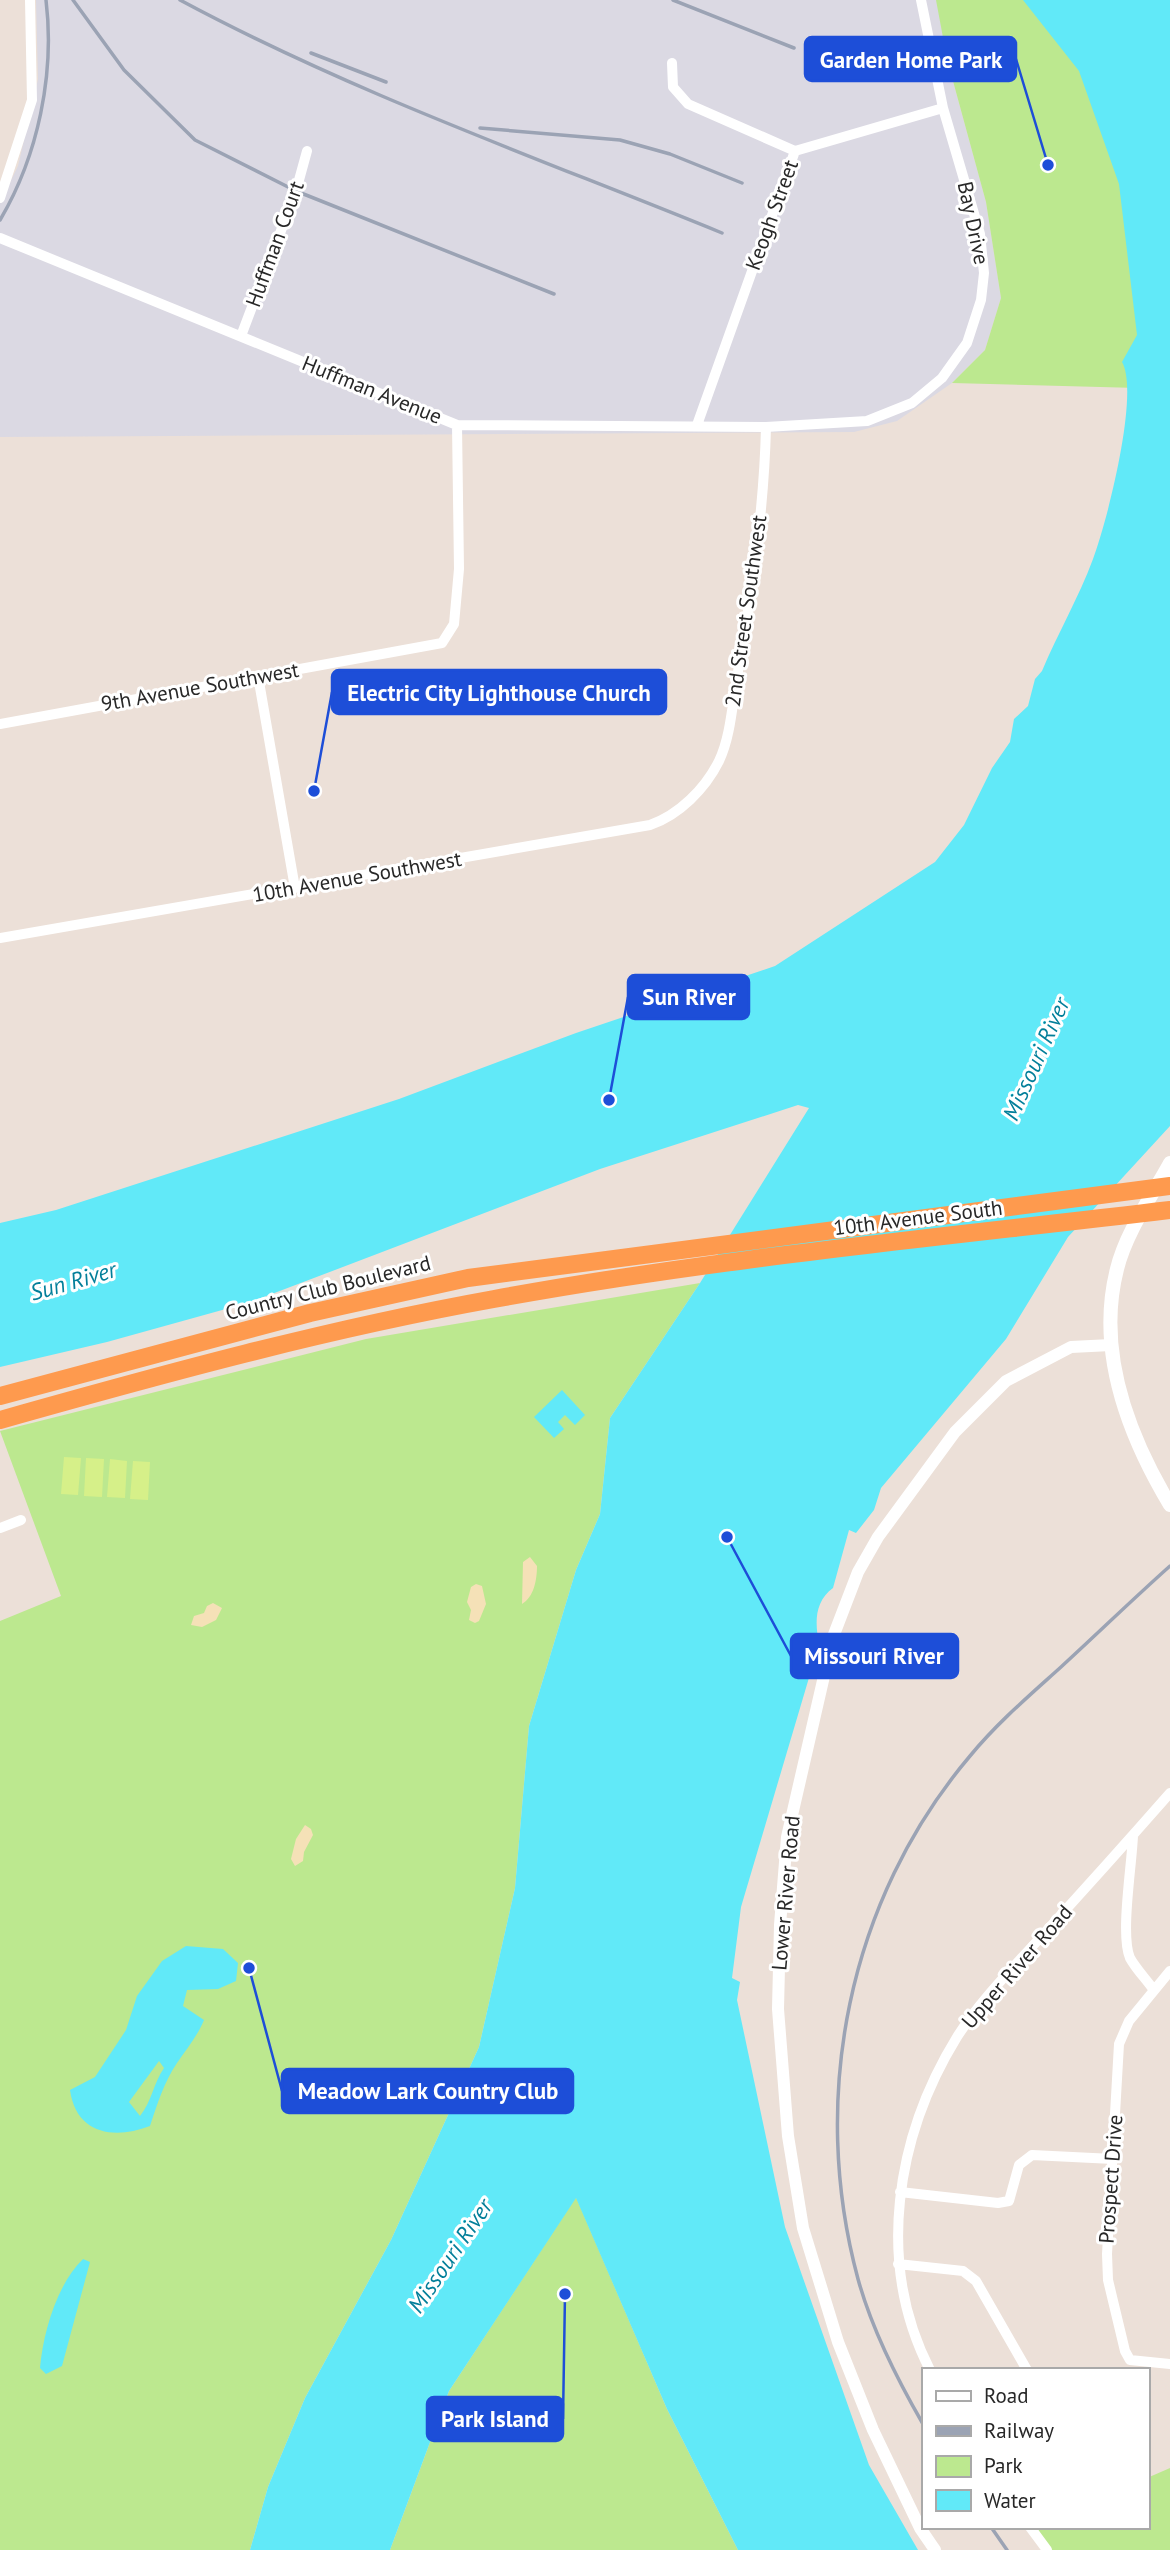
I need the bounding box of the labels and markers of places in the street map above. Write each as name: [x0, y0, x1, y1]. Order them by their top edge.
callout: Garden Home Park: [805, 37, 1016, 81]
callout: Electric City Lighthouse Church: [332, 670, 666, 714]
callout: Sun River: [628, 975, 749, 1019]
callout: Missouri River: [791, 1634, 958, 1678]
callout: Meadow Lark Country Club: [282, 2069, 573, 2113]
callout: Park Island: [427, 2397, 563, 2441]

